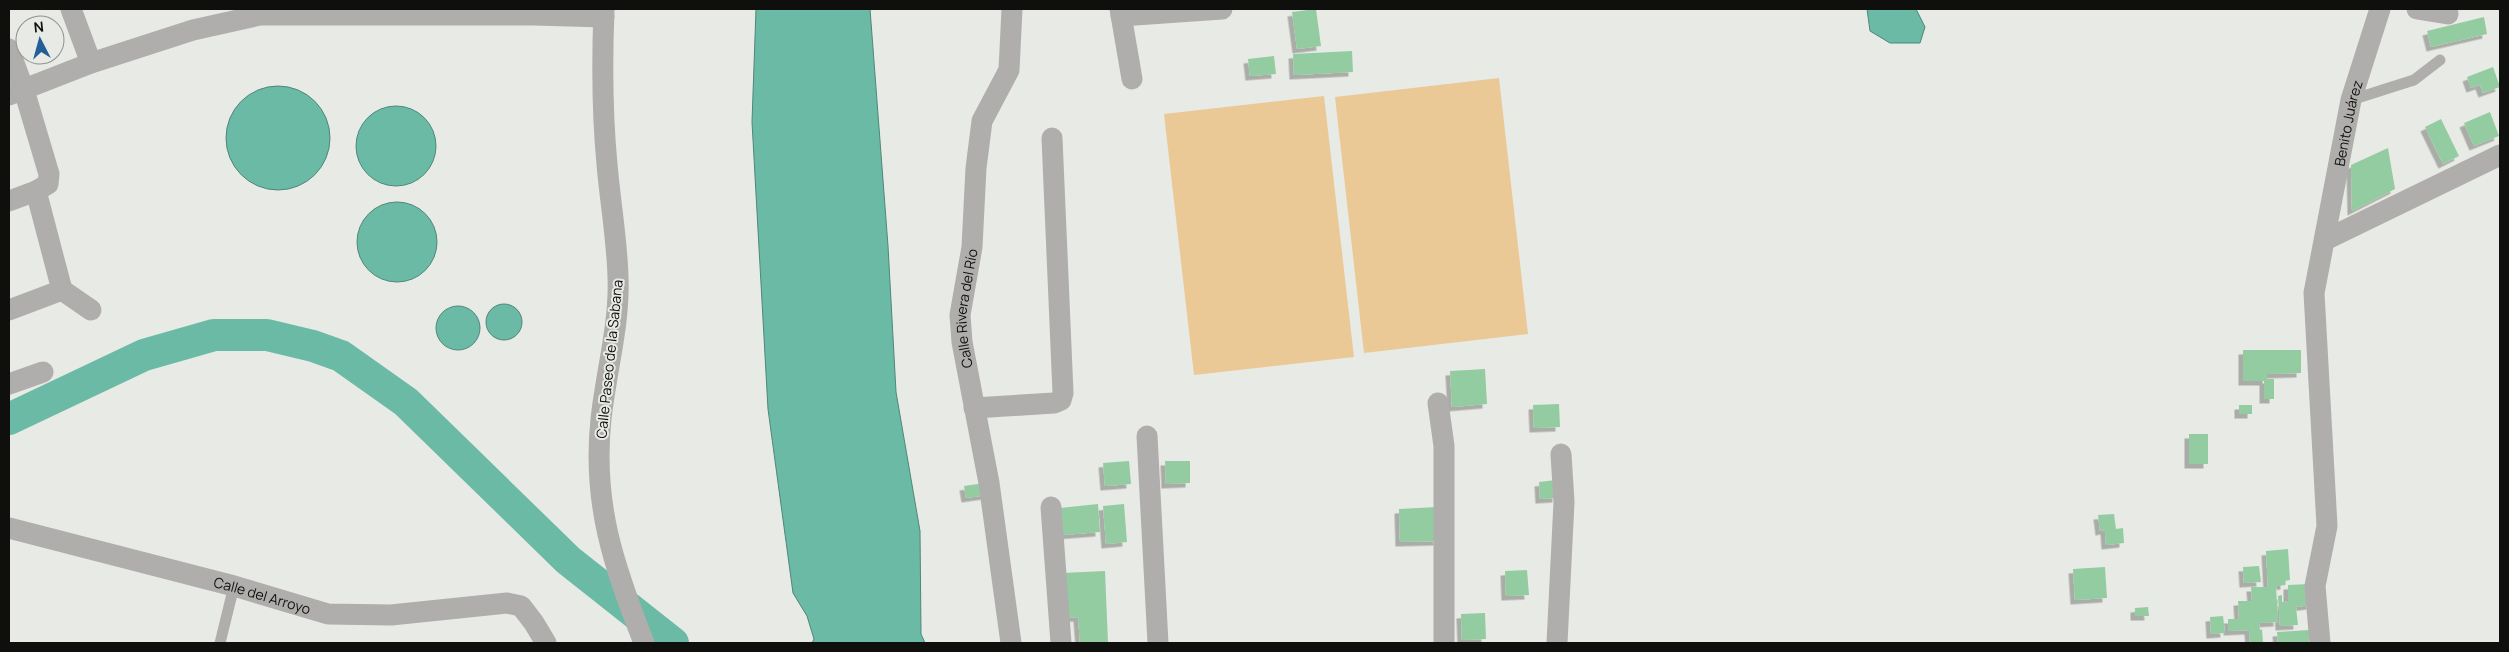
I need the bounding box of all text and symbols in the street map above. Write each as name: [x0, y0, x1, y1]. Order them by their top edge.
north arrow: [15, 15, 65, 65]
text: N: [33, 17, 45, 37]
street label: Benito Juárez: [2329, 77, 2366, 168]
street label: Calle Rivera del Río: [950, 247, 981, 370]
street label: Calle Paseo de la Sabana: [591, 279, 627, 439]
street label: Calle del Arroyo: [212, 572, 313, 618]

